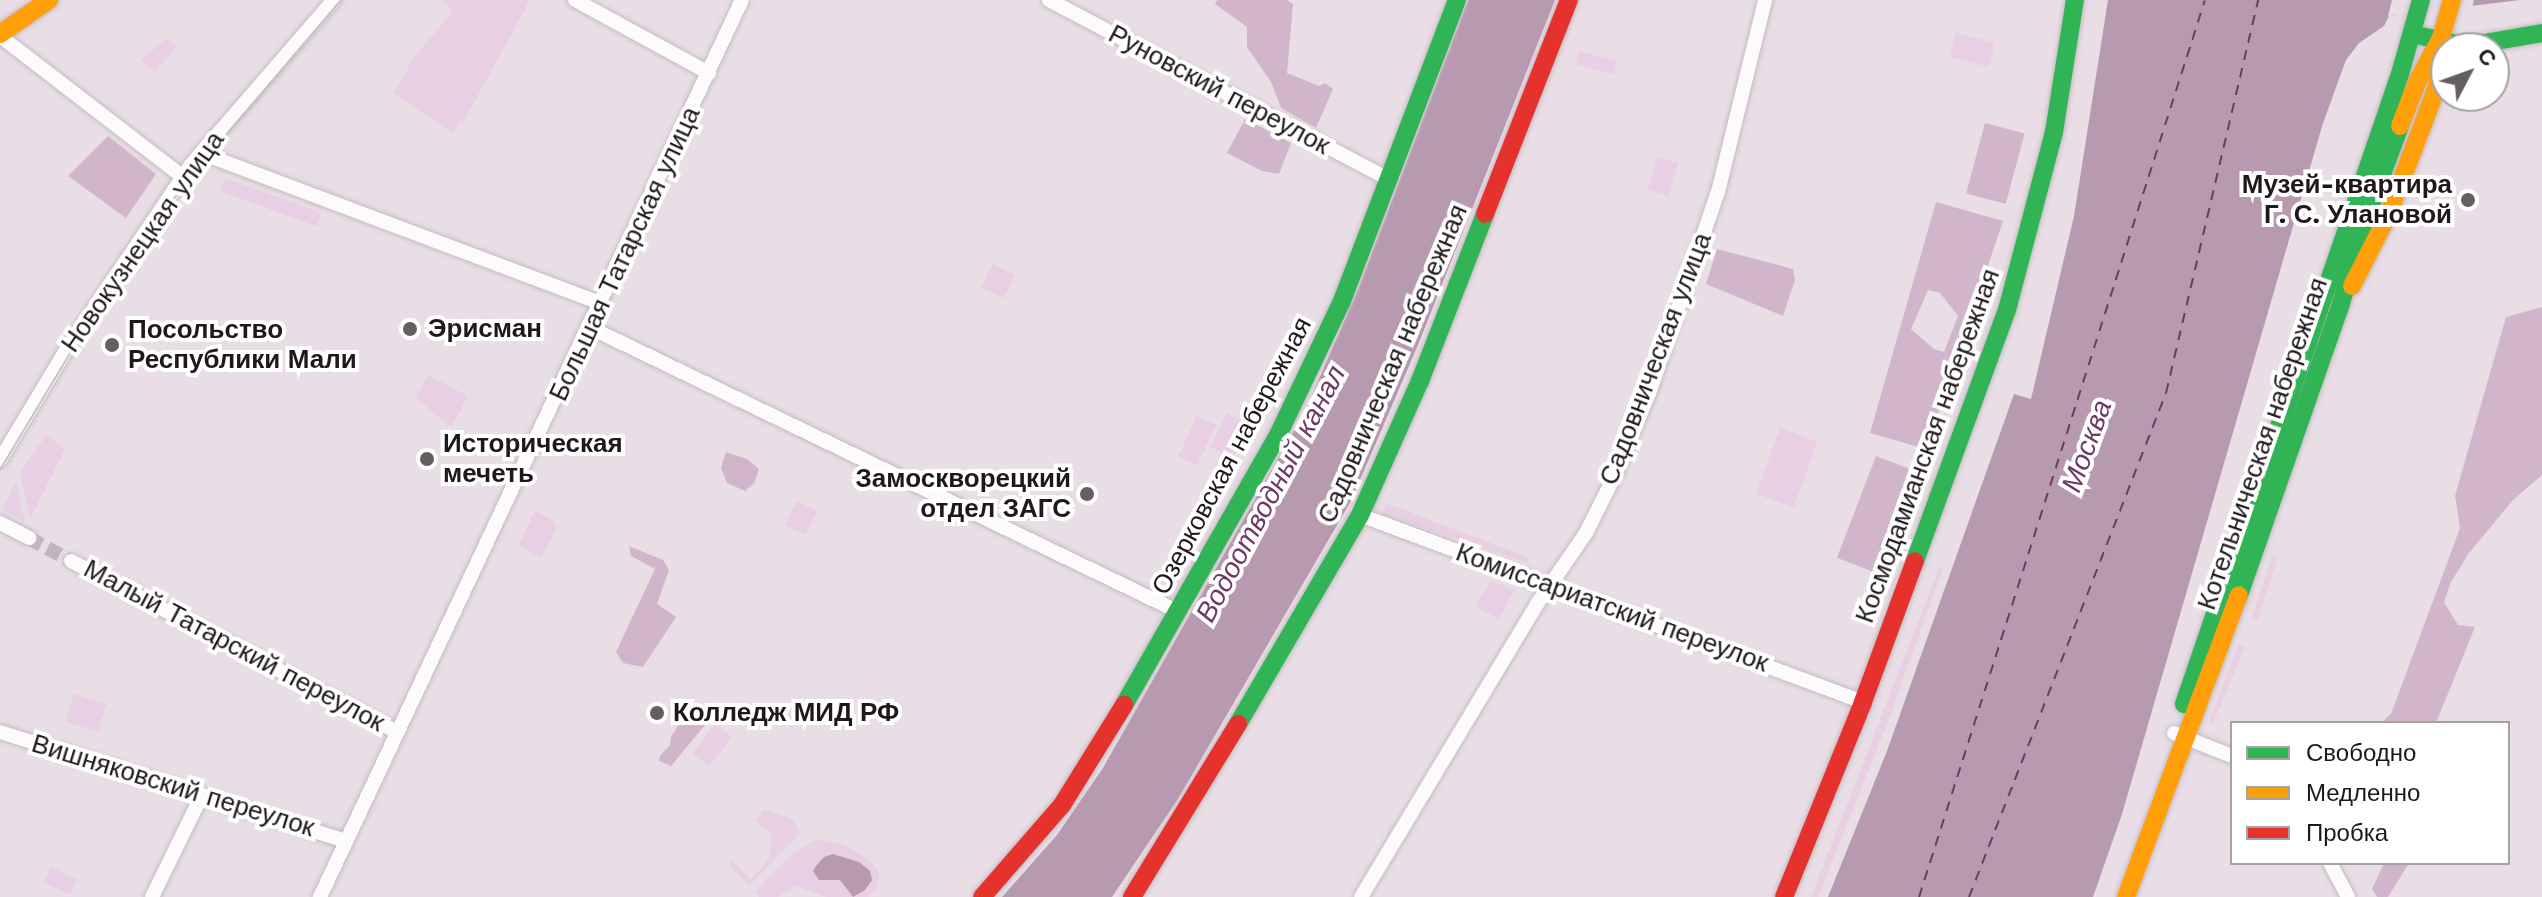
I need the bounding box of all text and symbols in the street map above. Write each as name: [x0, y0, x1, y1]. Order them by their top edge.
street label: Руновский переулок: [1103, 19, 1335, 161]
north arrow: [2430, 32, 2510, 112]
text: С: [2472, 43, 2502, 71]
street label: Большая Татарская улица: [543, 102, 707, 406]
street label: Новокузнецкая улица: [55, 126, 231, 358]
place label: Музей-квартира Г. С. Улановой: [2242, 169, 2452, 230]
marker: Музей-квартира Г. С. Улановой: [2459, 191, 2477, 209]
street label: Садовническая набережная: [1312, 200, 1474, 528]
street label: Садовническая улица: [1593, 228, 1719, 490]
street label: Космодамианская набережная: [1849, 265, 2007, 627]
street label: Котельническая набережная: [2191, 274, 2335, 614]
street label: Озерковская набережная: [1146, 312, 1318, 600]
place label: Эрисман: [428, 313, 542, 345]
place label: Посольство Республики Мали: [128, 314, 357, 376]
marker: Эрисман: [399, 318, 421, 340]
marker: Посольство Республики Мали: [103, 336, 121, 354]
water label: Водоотводный канал: [1189, 360, 1353, 628]
water label: Москва: [2055, 395, 2119, 497]
place label: Историческая мечеть: [443, 428, 623, 490]
marker: Историческая мечеть: [418, 450, 436, 468]
place label: Замоскворецкий отдел ЗАГС: [856, 463, 1071, 524]
marker: Замоскворецкий отдел ЗАГС: [1078, 485, 1096, 503]
street label: Комиссариатский переулок: [1452, 537, 1772, 679]
street label: Малый Татарский переулок: [78, 553, 390, 739]
place label: Колледж МИД РФ: [673, 697, 899, 729]
marker: Колледж МИД РФ: [648, 704, 666, 722]
legend: [2230, 721, 2510, 865]
street label: Вишняковский переулок: [28, 728, 318, 844]
text: Свободно: [2306, 739, 2416, 767]
text: Медленно: [2306, 779, 2420, 807]
text: Пробка: [2306, 819, 2388, 847]

